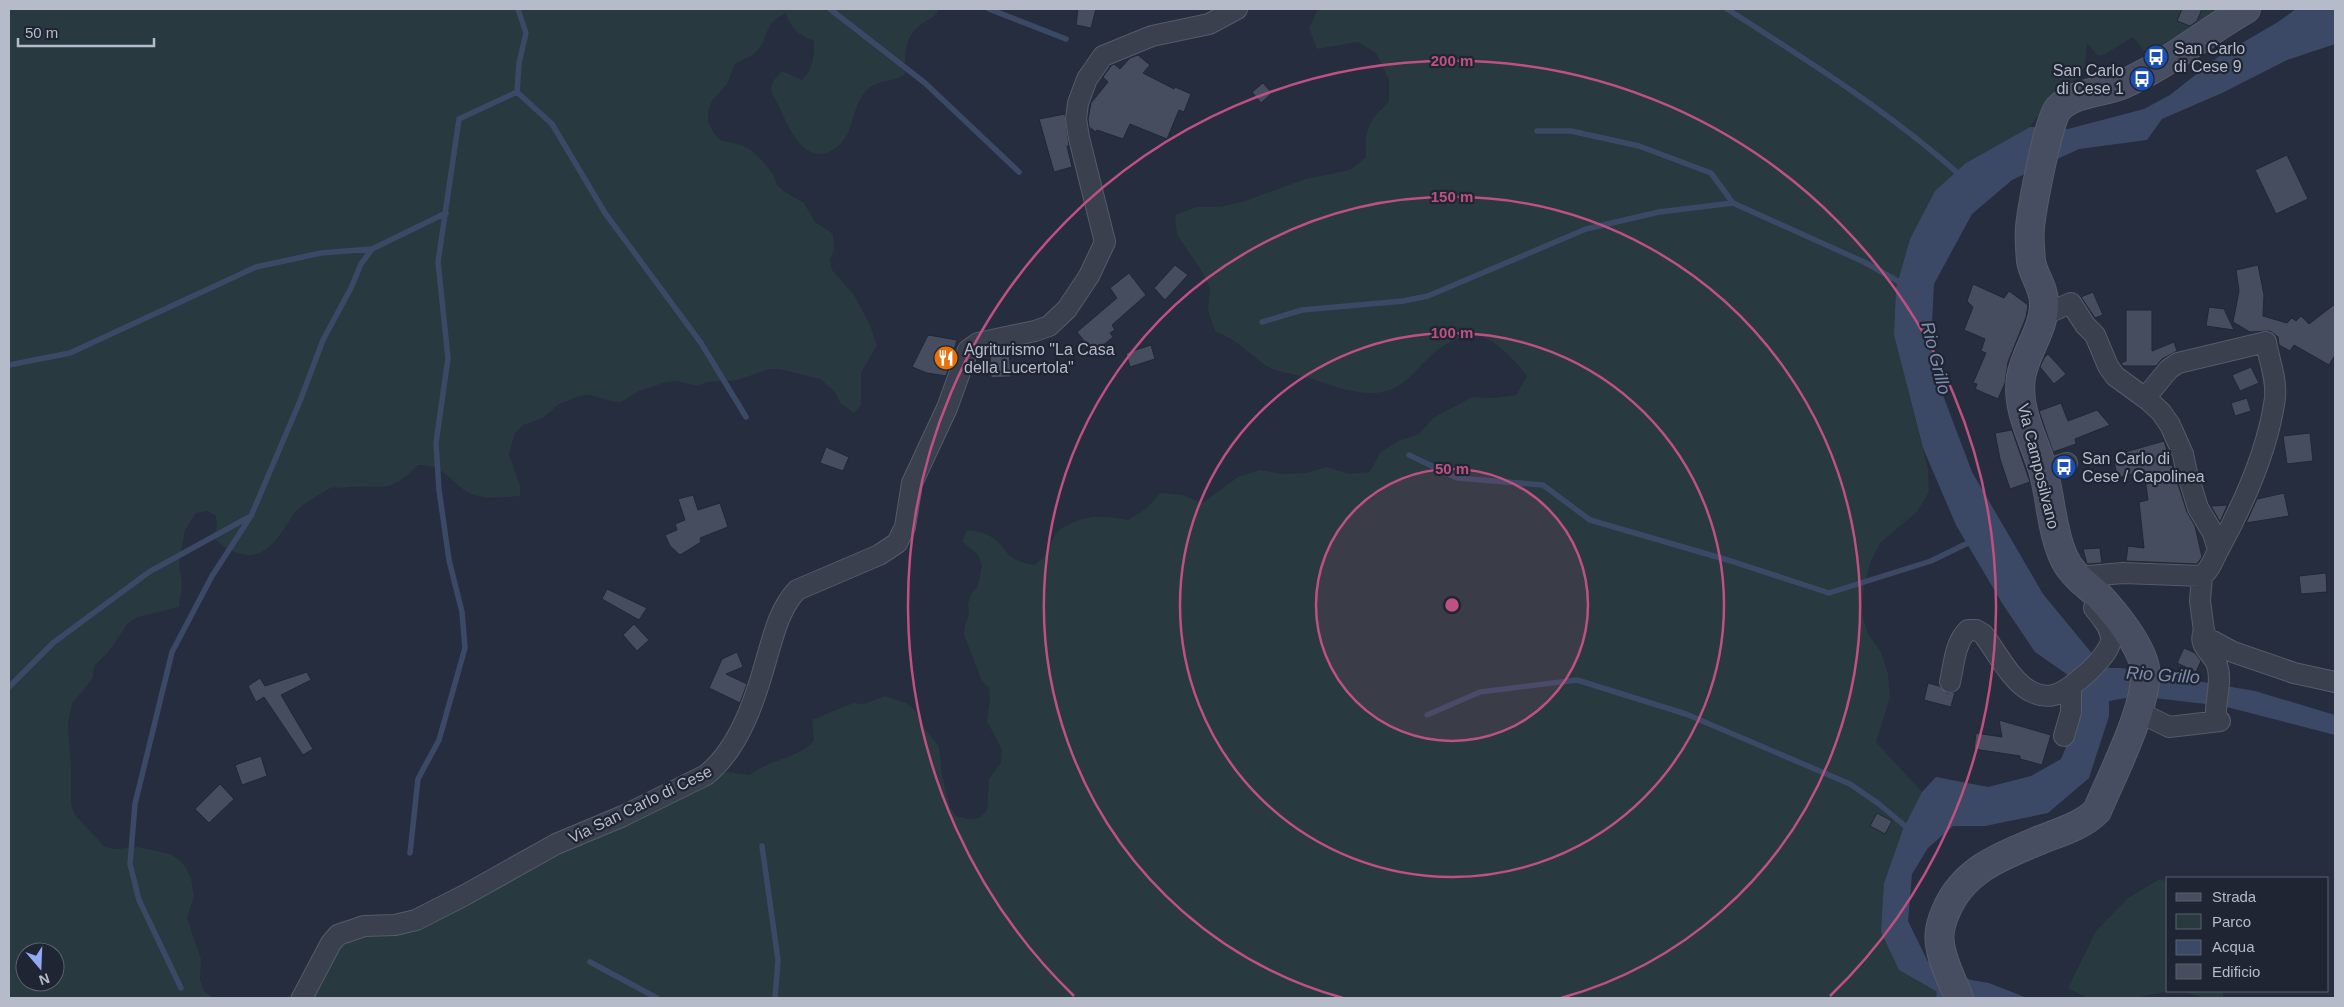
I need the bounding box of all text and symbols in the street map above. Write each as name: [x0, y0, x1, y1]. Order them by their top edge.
scale bar: [18, 15, 154, 47]
text: 50 m: [25, 24, 58, 41]
place label: San Carlo di Cese 9: [2174, 40, 2245, 75]
bus stop icon: San Carlo di Cese 9: [2143, 44, 2169, 70]
text: 200 m: [1431, 52, 1473, 69]
place label: San Carlo di Cese 1: [2053, 62, 2124, 97]
bus stop icon: San Carlo di Cese 1: [2129, 66, 2155, 92]
text: 150 m: [1431, 188, 1473, 205]
water label: Rio Grillo: [1917, 320, 1955, 396]
text: 100 m: [1431, 324, 1473, 341]
place label: Agriturismo "La Casa della Lucertola": [964, 341, 1115, 376]
restaurant icon: Agriturismo "La Casa della Lucertola": [933, 345, 959, 371]
street label: Via Camposilvano: [2015, 402, 2062, 531]
place label: San Carlo di Cese / Capolinea: [2082, 450, 2205, 485]
bus stop icon: San Carlo di Cese / Capolinea: [2051, 454, 2077, 480]
text: 50 m: [1435, 460, 1469, 477]
centre of rings: [1443, 596, 1461, 614]
water label: Rio Grillo: [2125, 662, 2201, 688]
street label: Via San Carlo di Cese: [566, 762, 715, 847]
legend: [2166, 877, 2329, 992]
text: Strada: [2212, 888, 2257, 905]
text: Parco: [2212, 913, 2251, 930]
text: Acqua: [2212, 938, 2255, 955]
north arrow: [15, 942, 65, 992]
text: Edificio: [2212, 963, 2260, 980]
text: N: [37, 970, 52, 989]

